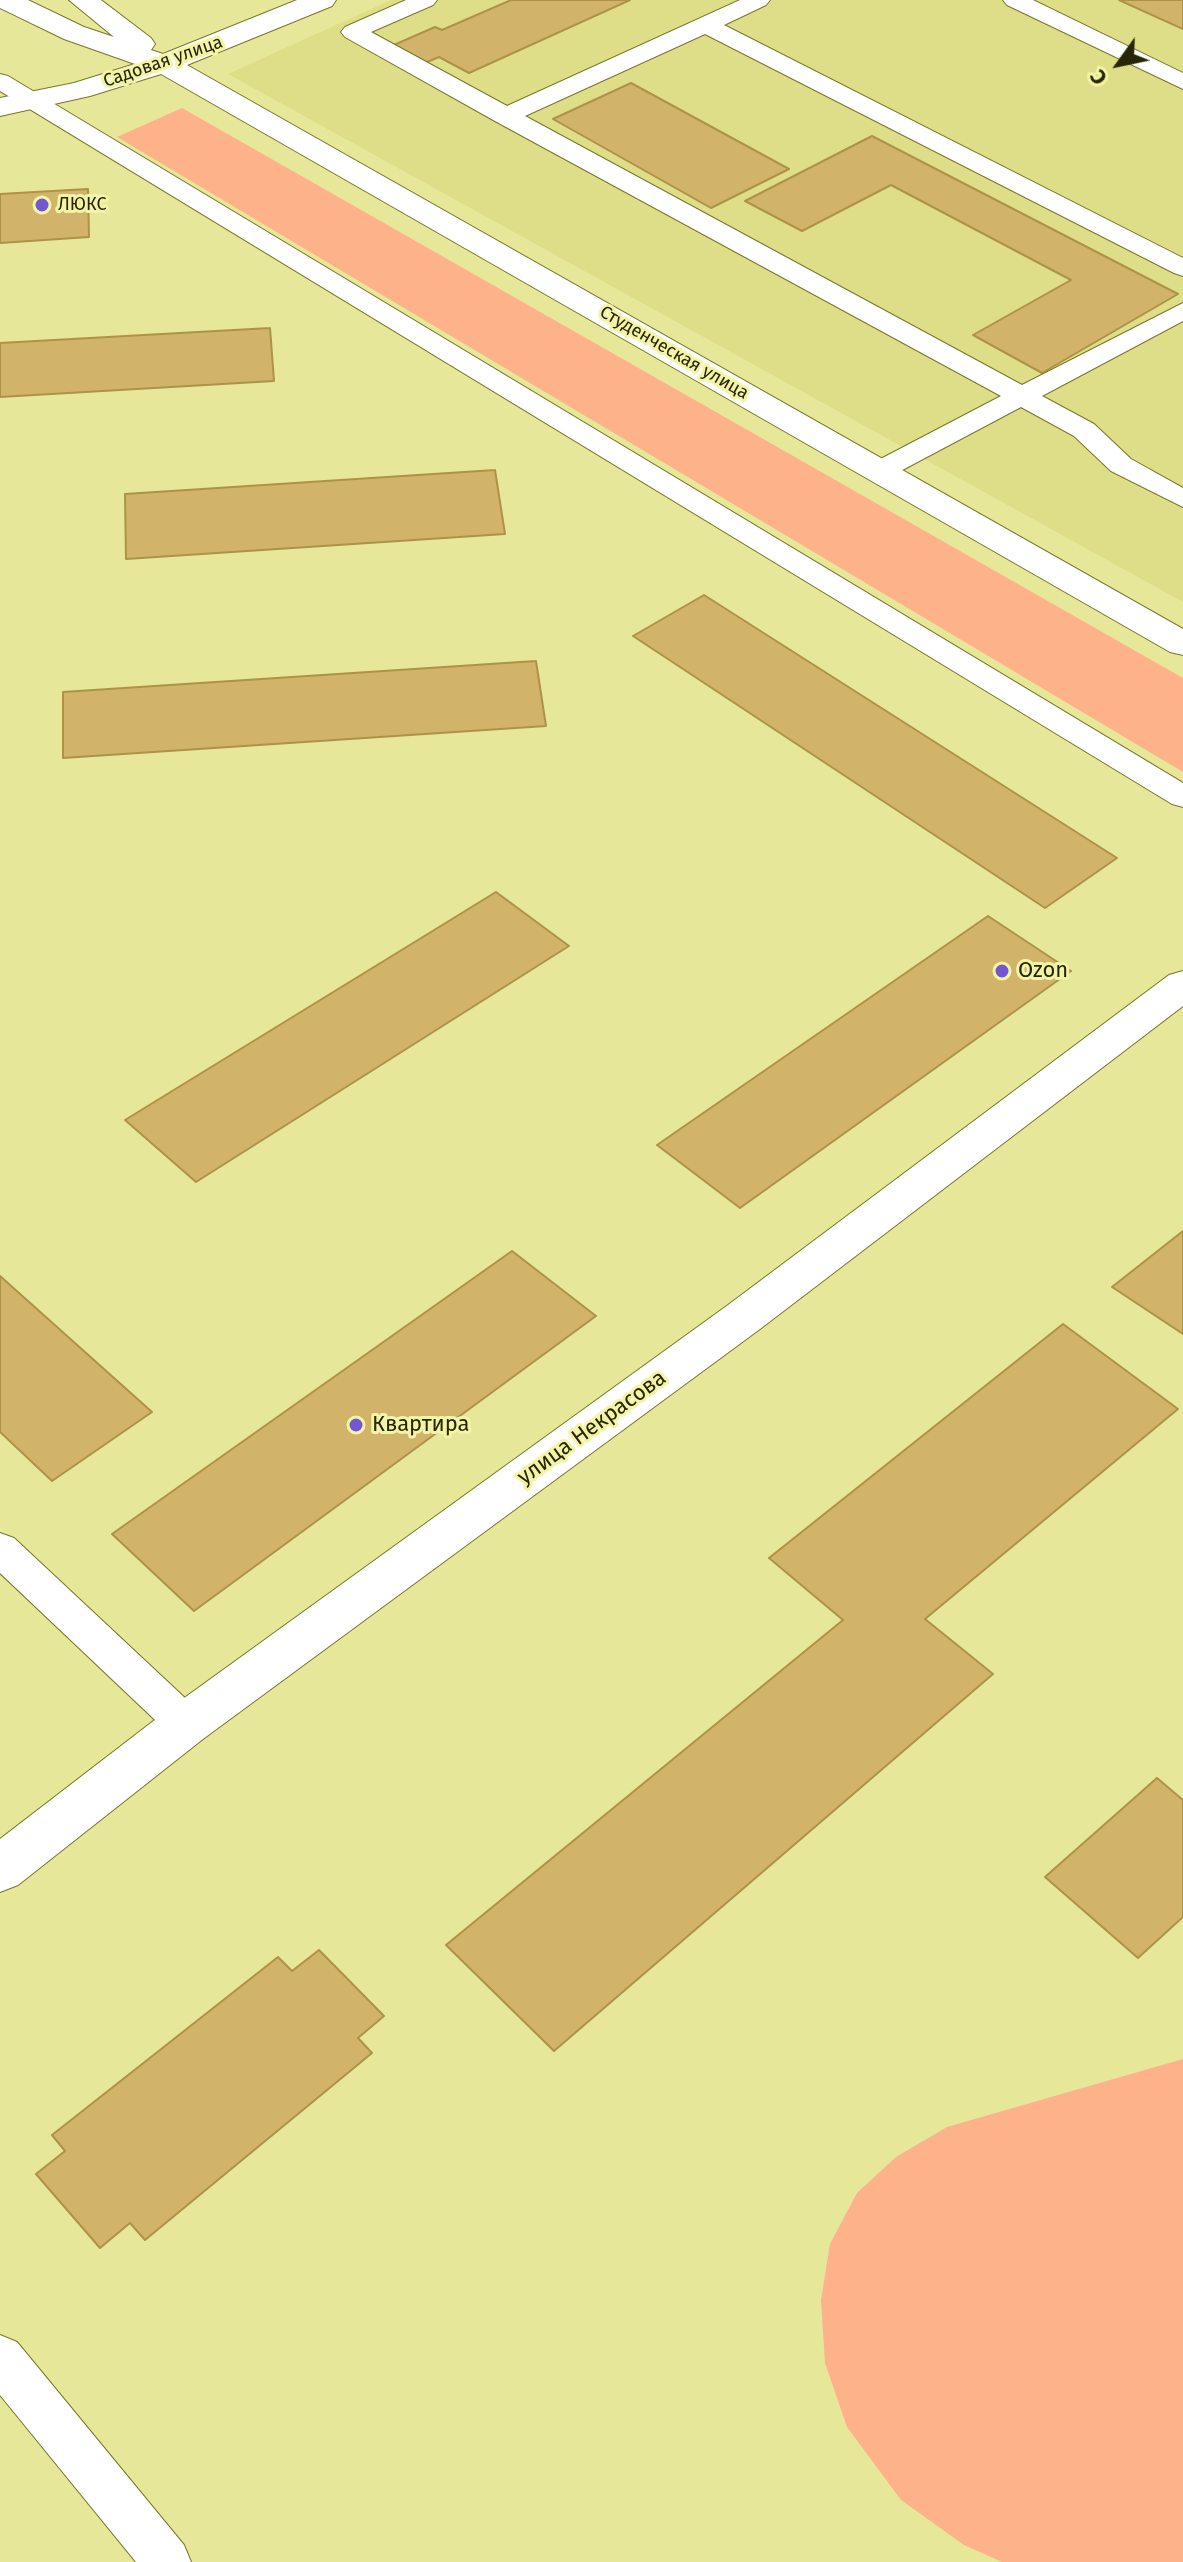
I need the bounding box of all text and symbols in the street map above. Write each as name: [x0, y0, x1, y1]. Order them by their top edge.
north arrow: [1079, 24, 1159, 104]
street label: Садовая улица: [100, 31, 226, 93]
text: С: [1084, 65, 1113, 90]
place label: ЛЮКС: [58, 194, 106, 216]
marker: ЛЮКС: [33, 196, 51, 214]
street label: Студенческая улица: [596, 302, 752, 404]
place label: Ozon: [1018, 958, 1068, 984]
marker: Ozon: [993, 962, 1011, 980]
street label: улица Некрасова: [512, 1365, 672, 1491]
place label: Квартира: [372, 1412, 470, 1438]
marker: Квартира: [347, 1416, 365, 1434]

